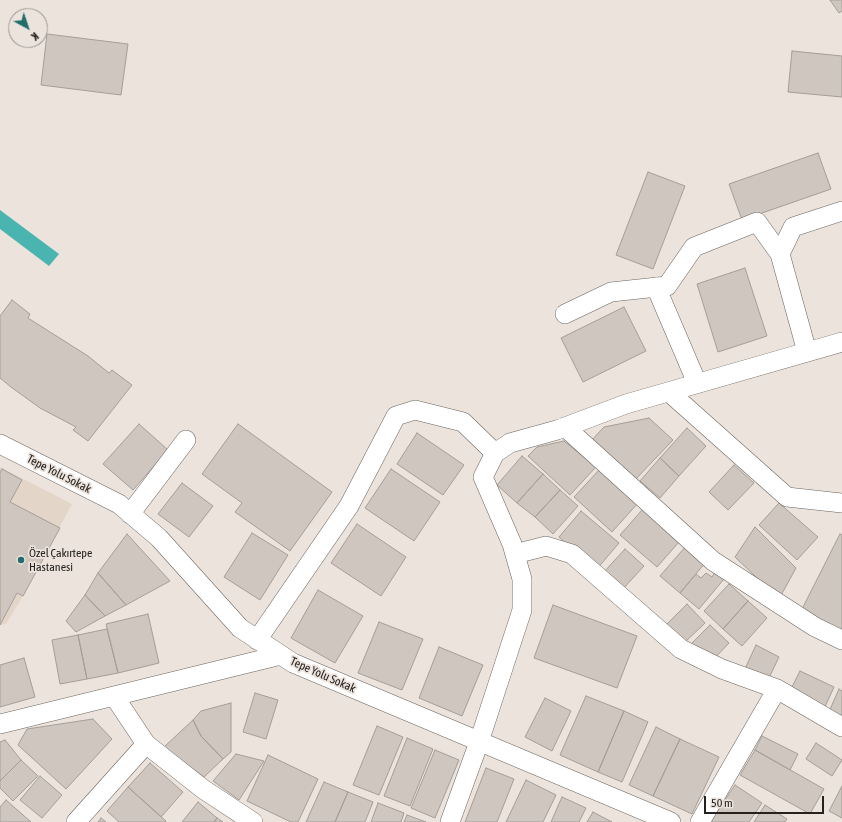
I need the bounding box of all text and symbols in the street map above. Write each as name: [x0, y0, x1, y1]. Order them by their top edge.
north arrow: [8, 8, 48, 48]
text: K: [29, 30, 41, 43]
street label: Tepe Yolu Sokak: [24, 452, 94, 496]
place label: Özel Çakırtepe Hastanesi: [29, 546, 92, 574]
marker: Özel Çakırtepe Hastanesi: [16, 555, 26, 565]
street label: Tepe Yolu Sokak: [288, 654, 358, 696]
scale bar: [706, 788, 826, 814]
text: 50 m: [711, 796, 733, 810]

